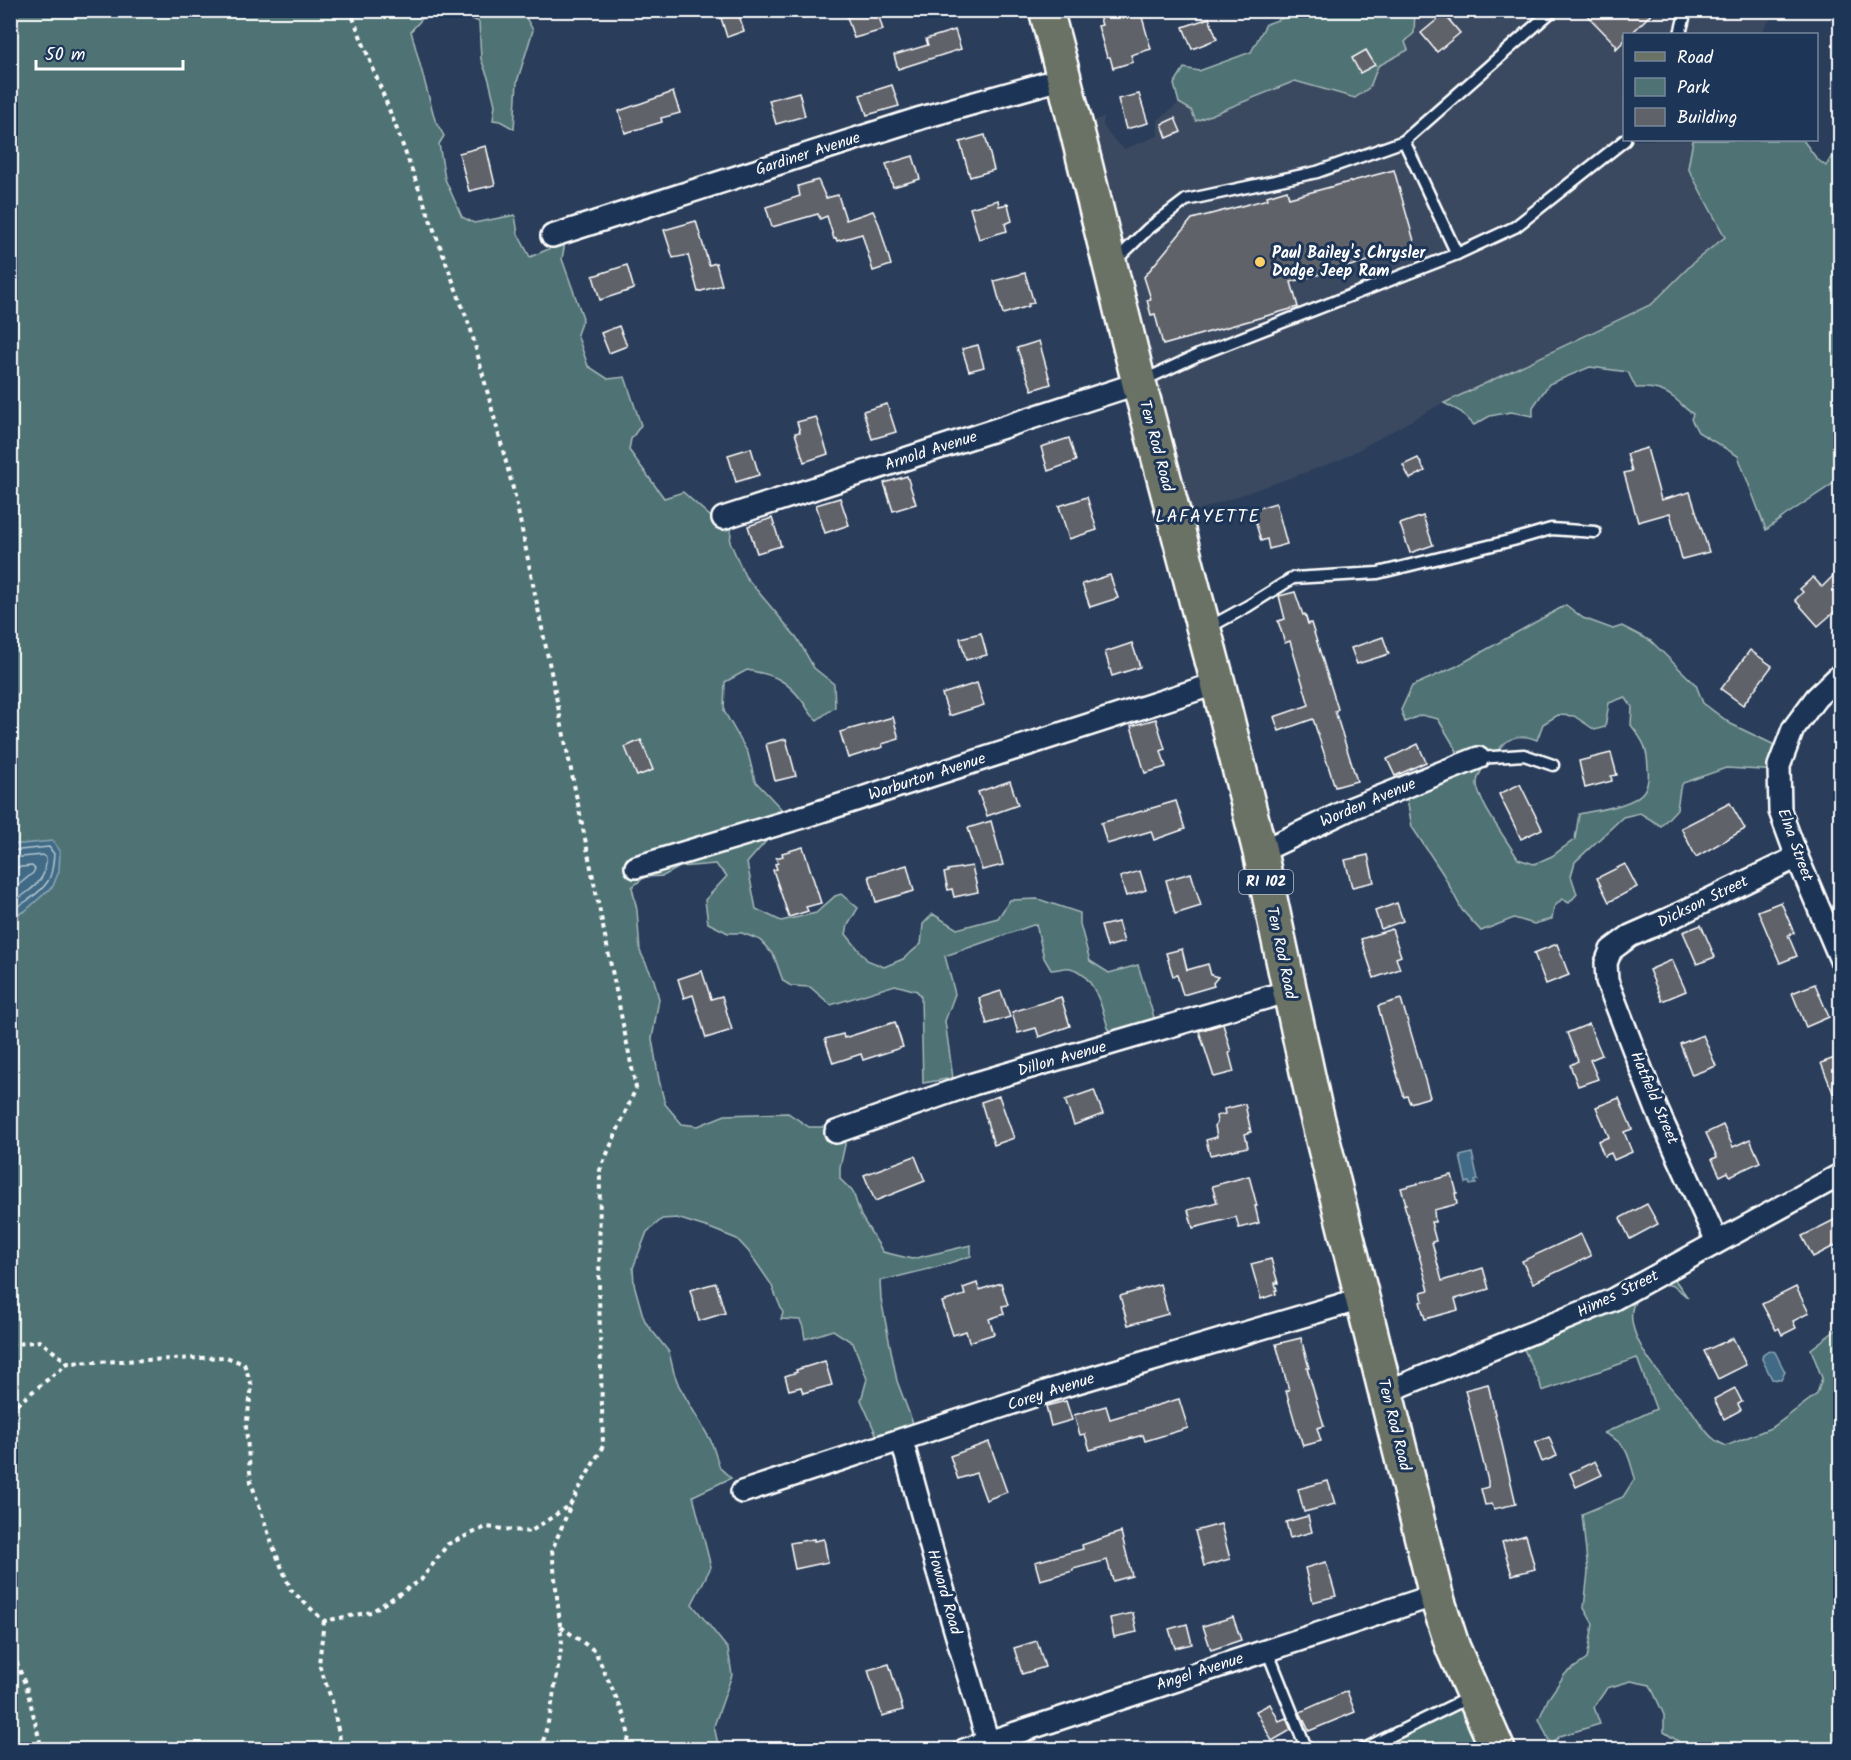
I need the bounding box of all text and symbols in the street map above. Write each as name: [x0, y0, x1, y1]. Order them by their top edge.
scale bar: [36, 33, 183, 71]
legend: [1623, 33, 1818, 141]
text: 50 m: [45, 41, 85, 70]
text: Road: [1677, 44, 1714, 73]
text: Park: [1677, 74, 1710, 103]
text: Building: [1677, 104, 1737, 133]
street label: Gardiner Avenue: [752, 125, 864, 183]
place label: Paul Bailey's Chrysler Dodge Jeep Ram: [1272, 241, 1427, 284]
marker: Paul Bailey's Chrysler Dodge Jeep Ram: [1253, 255, 1267, 269]
street label: Ten Rod Road: [1132, 397, 1180, 496]
street label: Arnold Avenue: [881, 424, 981, 478]
district label: LAFAYETTE: [1155, 503, 1261, 532]
street label: Warburton Avenue: [865, 746, 989, 808]
street label: Worden Avenue: [1316, 772, 1420, 834]
street label: Elna Street: [1770, 805, 1820, 886]
street label: Dickson Street: [1653, 869, 1753, 935]
road number: RI 102: [1239, 870, 1293, 894]
street label: Ten Rod Road: [1259, 905, 1303, 1002]
street label: Dillon Avenue: [1015, 1034, 1109, 1084]
street label: Hatfield Street: [1623, 1048, 1685, 1149]
street label: Himes Street: [1573, 1263, 1664, 1325]
street label: Corey Avenue: [1004, 1366, 1098, 1418]
street label: Ten Rod Road: [1371, 1376, 1418, 1475]
street label: Howard Road: [920, 1546, 968, 1639]
street label: Angel Avenue: [1153, 1646, 1247, 1698]

